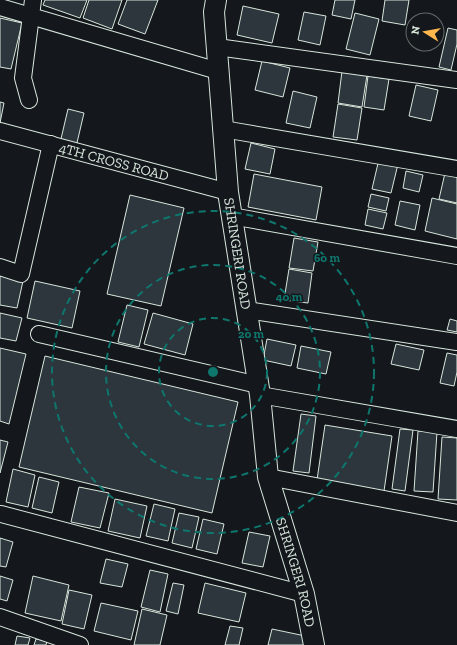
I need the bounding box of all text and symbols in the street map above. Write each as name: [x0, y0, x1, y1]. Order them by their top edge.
north arrow: [405, 12, 445, 52]
text: N: [408, 24, 423, 36]
street label: 4TH CROSS ROAD: [57, 139, 171, 185]
street label: SHRINGERI ROAD: [220, 197, 254, 311]
text: 60 m: [314, 251, 341, 265]
text: 40 m: [276, 290, 303, 304]
text: 20 m: [238, 327, 265, 341]
centre of rings: [206, 365, 220, 379]
street label: SHRINGERI ROAD: [272, 516, 318, 629]

